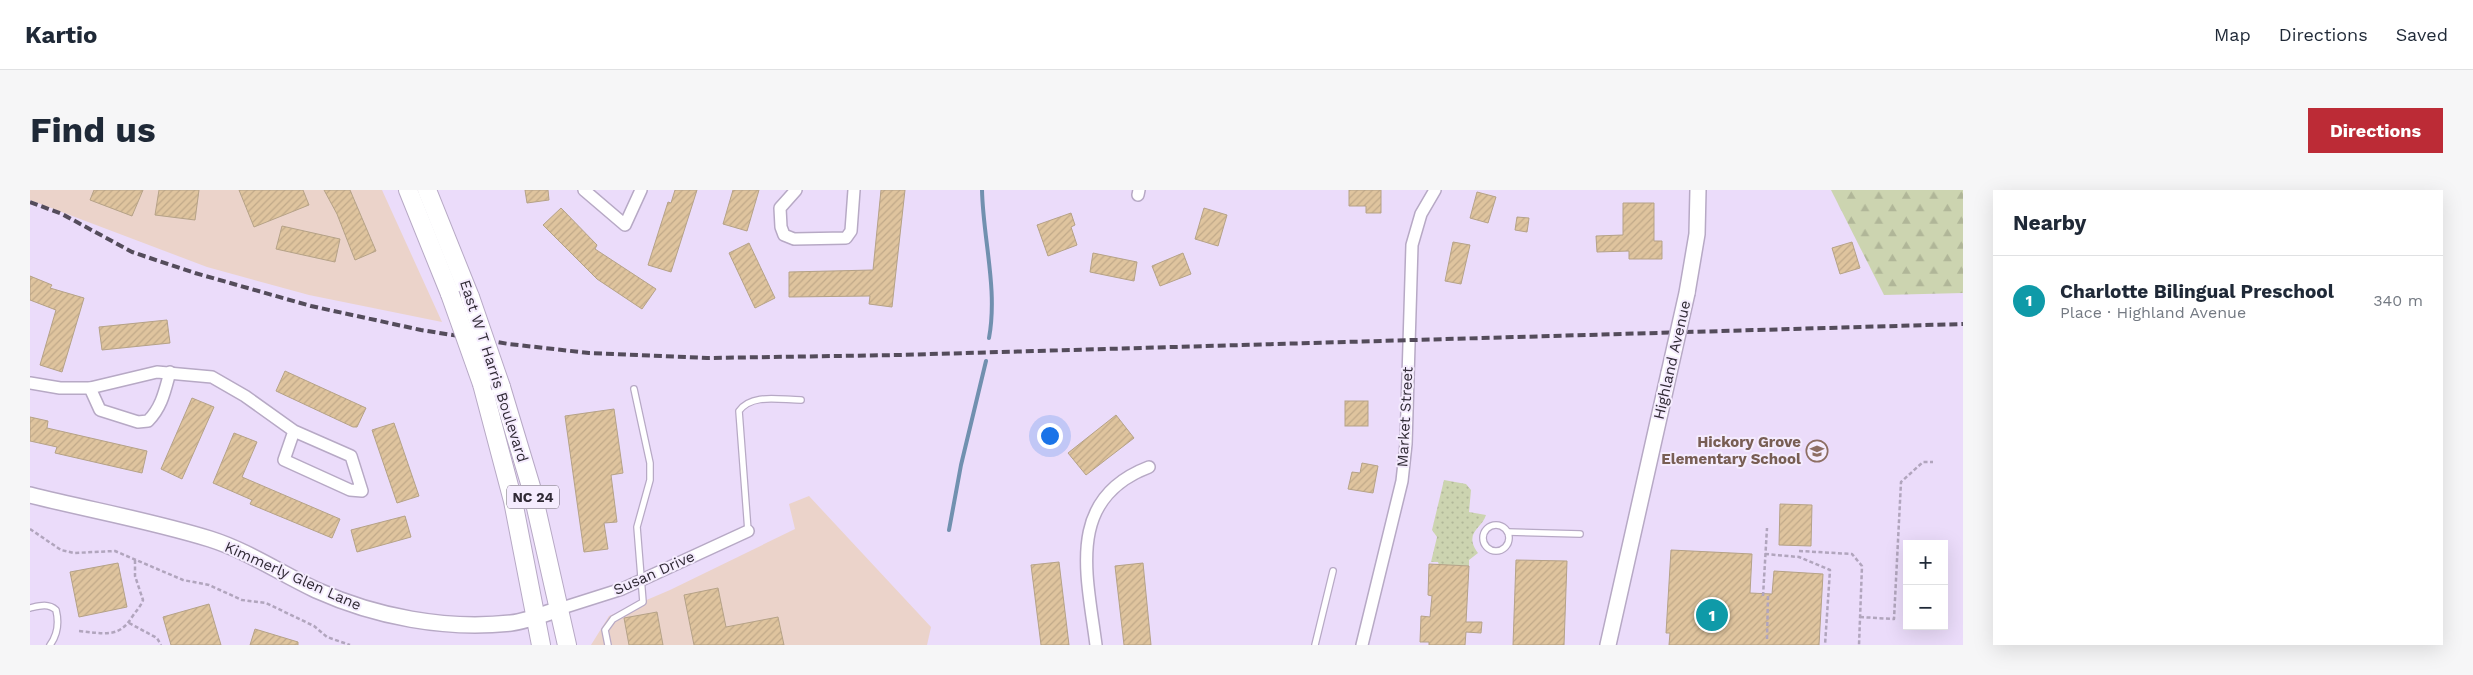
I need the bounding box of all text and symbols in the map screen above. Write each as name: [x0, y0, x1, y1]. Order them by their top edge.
text: Kartio: [25, 21, 97, 49]
text: Map: [2214, 24, 2251, 45]
text: Directions: [2279, 24, 2368, 45]
text: Saved: [2396, 24, 2448, 45]
button: Directions: [2308, 108, 2443, 153]
text: Find us: [30, 109, 156, 151]
text: Nearby: [2013, 210, 2086, 235]
street label: East W T Harris Boulevard: [456, 278, 532, 464]
text: Charlotte Bilingual Preschool: [2060, 280, 2334, 303]
text: 1: [2026, 291, 2032, 310]
text: 340 m: [2373, 291, 2423, 310]
street label: Highland Avenue: [1650, 299, 1694, 421]
text: Place · Highland Avenue: [2060, 303, 2246, 322]
street label: Market Street: [1393, 366, 1417, 468]
your location: [1037, 423, 1063, 449]
place label: Hickory Grove Elementary School: [1661, 433, 1801, 468]
school or university icon: Hickory Grove Elementary School: [1805, 439, 1829, 463]
road number: NC 24: [507, 486, 559, 508]
street label: Kimmerly Glen Lane: [222, 538, 364, 614]
map controls: [1903, 540, 1948, 630]
button: +: [1903, 540, 1948, 585]
street label: Susan Drive: [611, 547, 697, 599]
button: −: [1903, 585, 1948, 630]
pin: 1: [1696, 596, 1728, 634]

